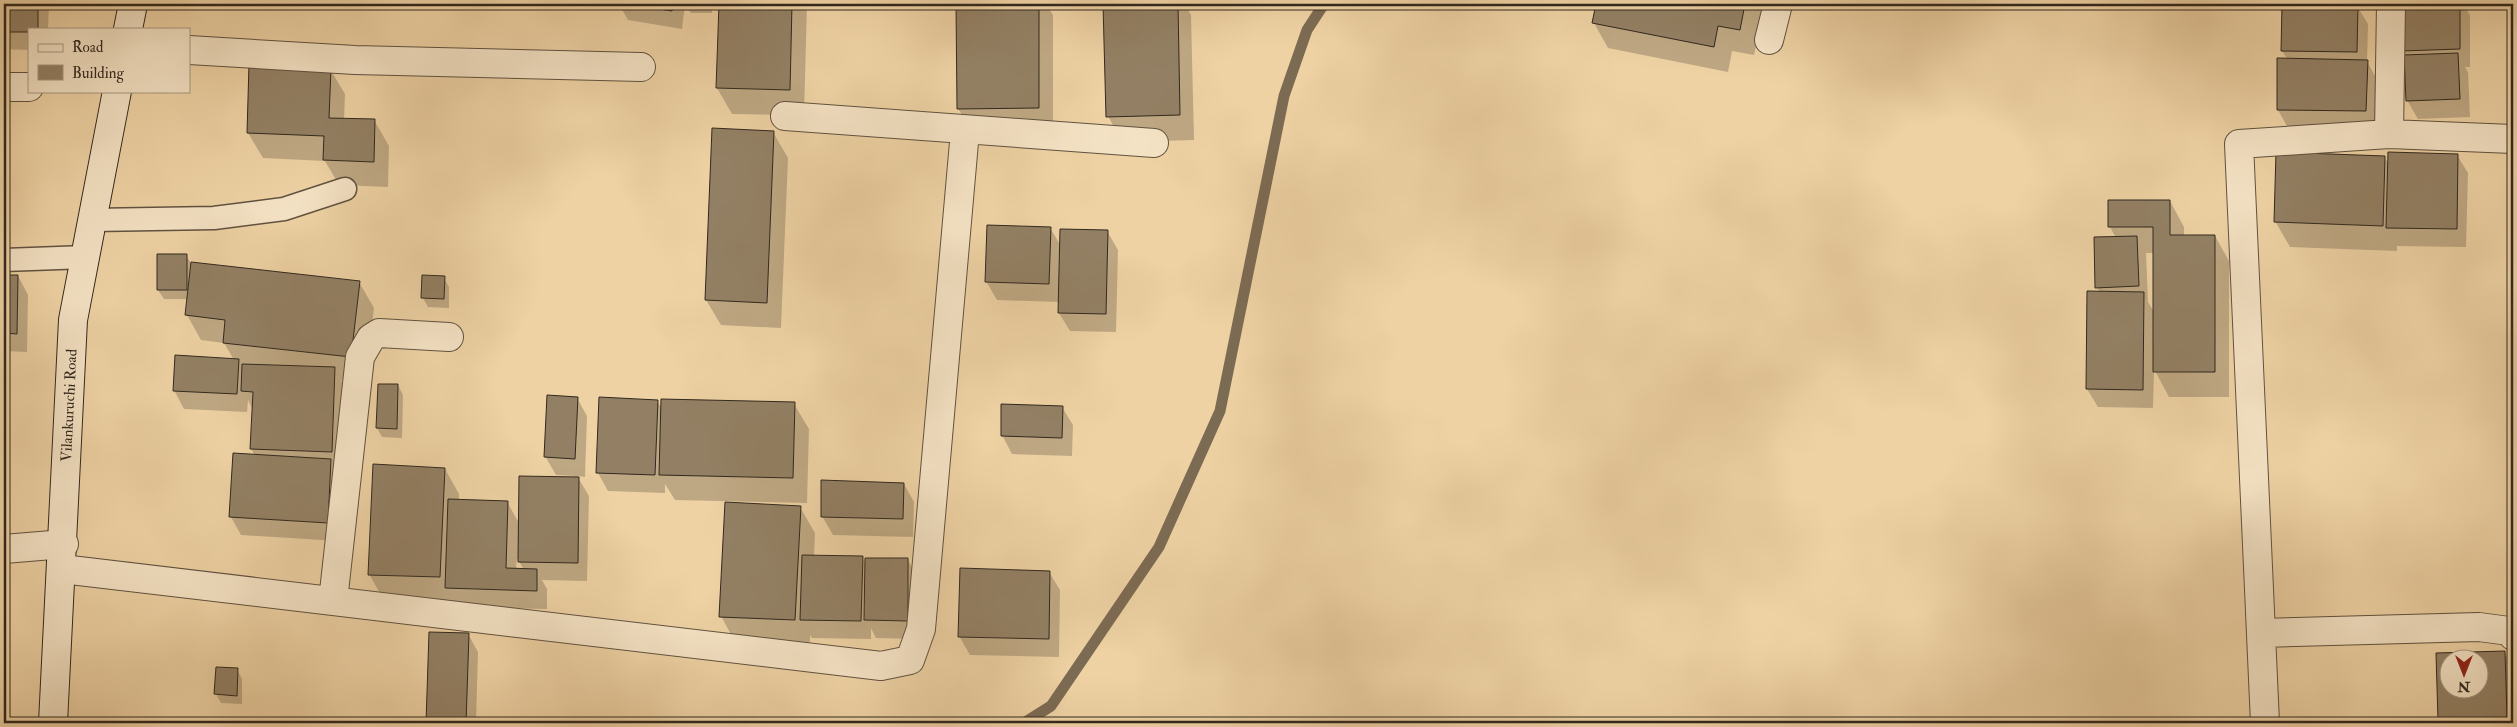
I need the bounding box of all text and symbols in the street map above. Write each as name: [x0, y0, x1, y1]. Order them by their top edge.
legend: [28, 28, 190, 92]
text: Road: [72, 38, 104, 57]
text: Building: [72, 64, 124, 83]
street label: Vilankuruchi Road: [56, 348, 81, 462]
north arrow: [2440, 650, 2490, 700]
text: N: [2457, 678, 2471, 695]

